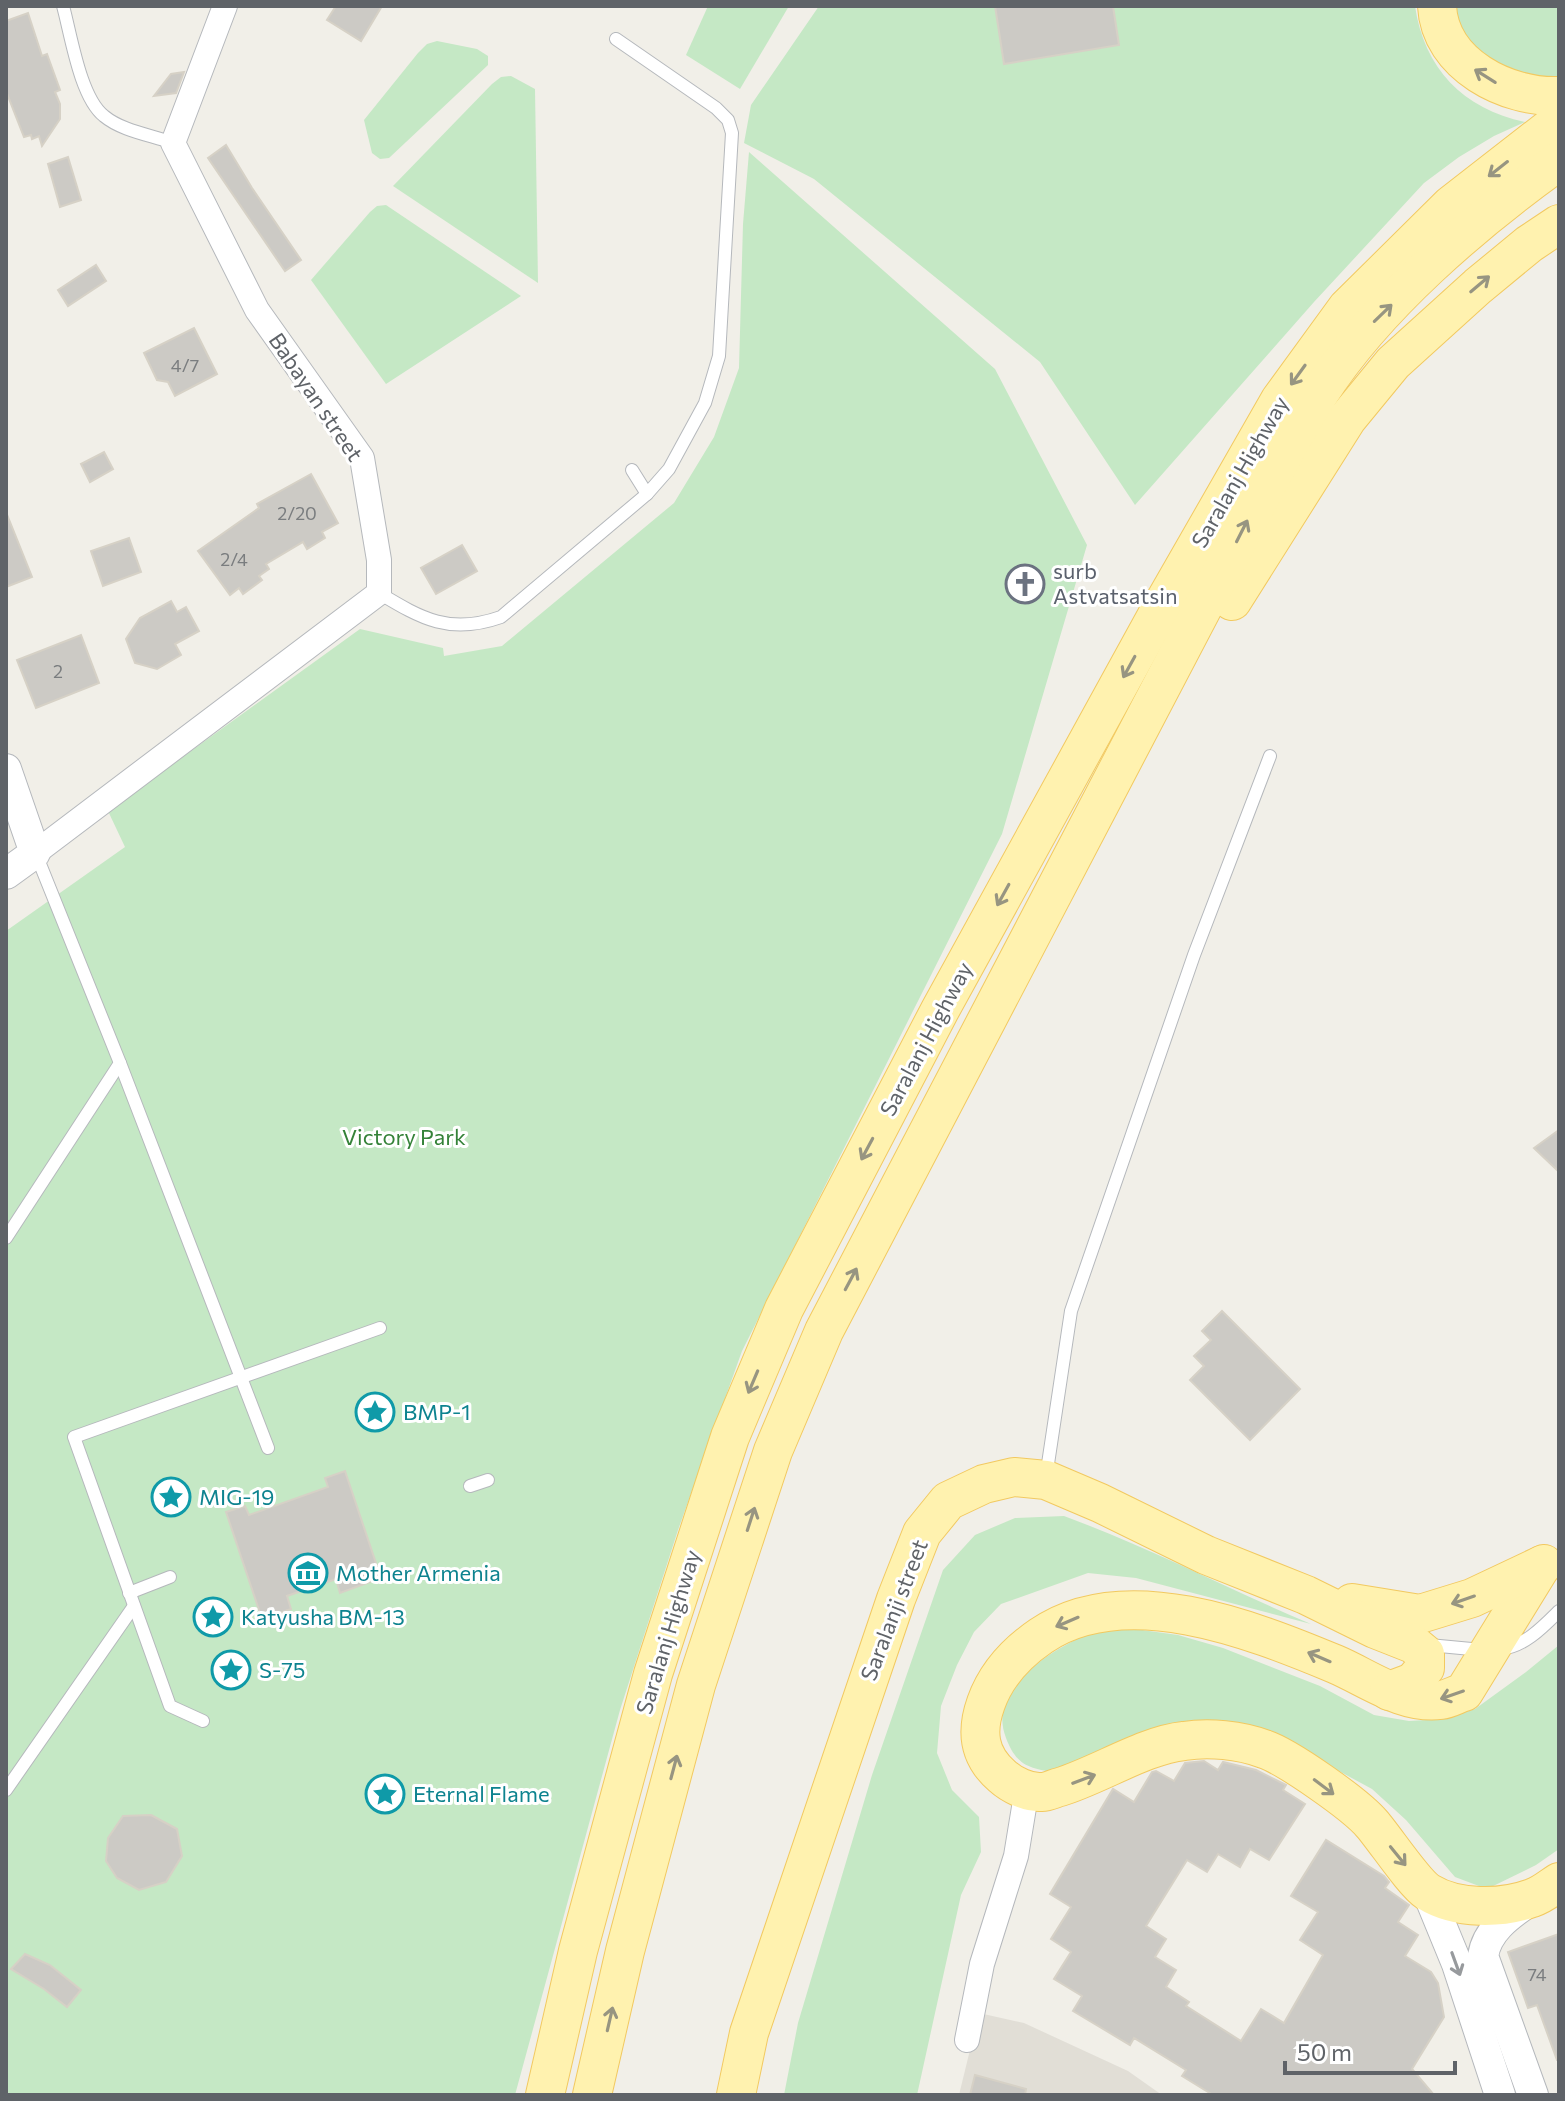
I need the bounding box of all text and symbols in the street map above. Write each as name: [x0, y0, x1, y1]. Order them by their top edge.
one-way arrow: [1474, 68, 1497, 84]
one-way arrow: [1488, 160, 1509, 177]
one-way arrow: [1469, 275, 1490, 293]
one-way arrow: [1373, 304, 1393, 323]
street label: Babayan street: [264, 327, 369, 466]
house number: 4/7: [171, 354, 199, 376]
one-way arrow: [1290, 364, 1307, 385]
street label: Saralanj Highway: [1185, 391, 1294, 552]
house number: 2/20: [277, 502, 317, 524]
one-way arrow: [1235, 520, 1251, 543]
house number: 2/4: [220, 548, 248, 570]
place label: surb Astvatsatsin: [1053, 557, 1178, 609]
church icon: surb Astvatsatsin: [1004, 563, 1046, 605]
one-way arrow: [1120, 655, 1136, 679]
house number: 2: [53, 660, 63, 682]
one-way arrow: [995, 883, 1011, 906]
street label: Saralanj Highway: [874, 957, 977, 1120]
park label: Victory Park: [342, 1123, 466, 1150]
one-way arrow: [859, 1137, 875, 1160]
one-way arrow: [843, 1268, 859, 1292]
one-way arrow: [745, 1369, 760, 1394]
place icon: BMP-1: [354, 1391, 396, 1433]
place label: BMP-1: [403, 1398, 471, 1425]
place icon: MIG-19: [150, 1476, 192, 1518]
place label: MIG-19: [199, 1483, 274, 1510]
one-way arrow: [744, 1506, 759, 1531]
street label: Saralanji street: [854, 1535, 933, 1684]
street label: Saralanj Highway: [630, 1546, 705, 1717]
museum icon: Mother Armenia: [287, 1552, 329, 1594]
place label: Mother Armenia: [336, 1559, 501, 1586]
one-way arrow: [1451, 1593, 1476, 1608]
place icon: Katyusha BM-13: [192, 1596, 234, 1638]
place label: Katyusha BM-13: [241, 1603, 405, 1630]
one-way arrow: [1055, 1615, 1080, 1630]
place icon: S-75: [210, 1649, 252, 1691]
one-way arrow: [1307, 1649, 1332, 1664]
place label: S-75: [259, 1656, 305, 1683]
one-way arrow: [1440, 1689, 1465, 1704]
one-way arrow: [668, 1755, 683, 1781]
one-way arrow: [1071, 1771, 1096, 1785]
place icon: Eternal Flame: [364, 1773, 406, 1815]
one-way arrow: [1313, 1778, 1334, 1795]
place label: Eternal Flame: [413, 1780, 550, 1807]
one-way arrow: [1389, 1845, 1407, 1866]
one-way arrow: [1450, 1951, 1464, 1976]
house number: 74: [1527, 1963, 1547, 1985]
one-way arrow: [603, 2007, 618, 2032]
scale bar: [1285, 2025, 1455, 2075]
text: 50 m: [1297, 2037, 1352, 2066]

